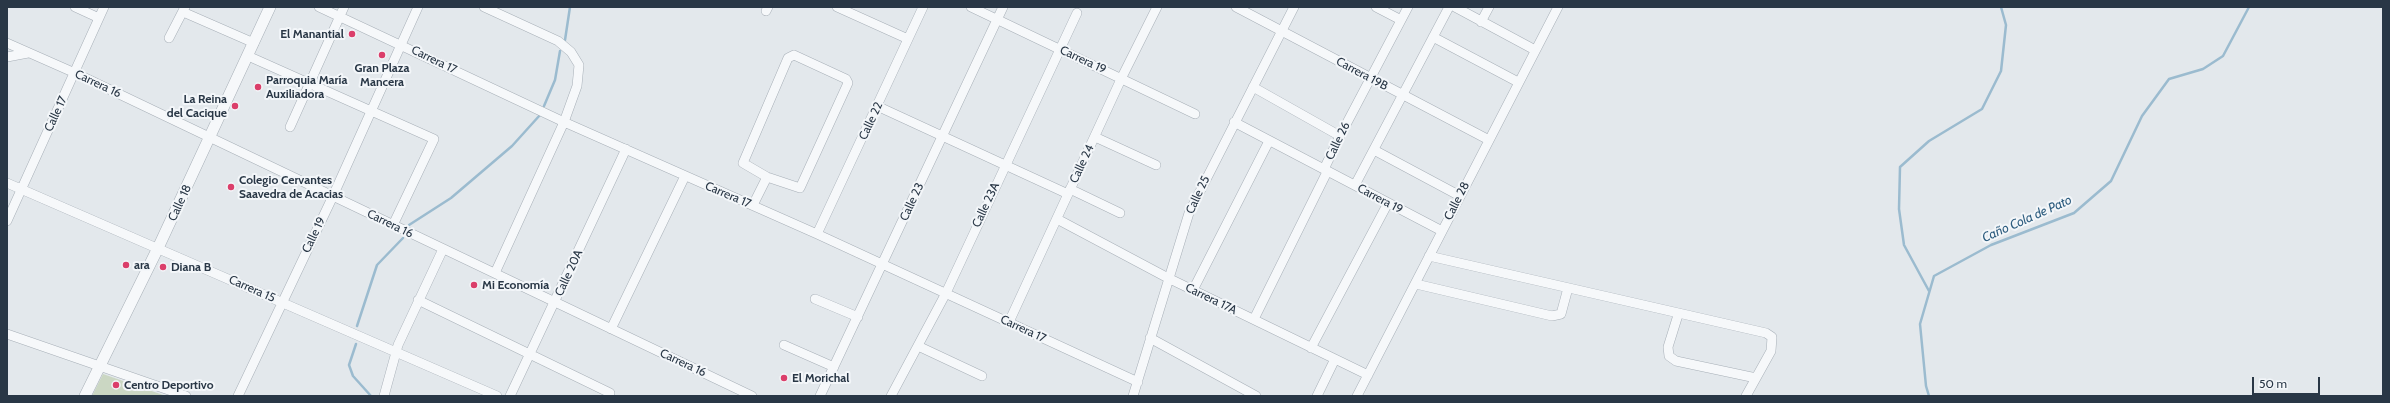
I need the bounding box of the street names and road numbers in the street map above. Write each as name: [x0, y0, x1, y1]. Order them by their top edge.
street label: Carrera 17: [409, 43, 459, 77]
street label: Carrera 19: [1057, 43, 1109, 77]
street label: Carrera 19B: [1334, 54, 1390, 94]
street label: Carrera 16: [72, 67, 124, 101]
street label: Calle 17: [42, 94, 70, 134]
street label: Calle 22: [856, 100, 886, 142]
street label: Calle 26: [1323, 120, 1353, 162]
street label: Calle 24: [1067, 142, 1097, 186]
street label: Calle 25: [1183, 174, 1213, 216]
street label: Carrera 17: [703, 179, 753, 211]
street label: Calle 28: [1441, 179, 1473, 223]
street label: Calle 23A: [969, 180, 1003, 230]
street label: Calle 23: [897, 181, 927, 223]
street label: Carrera 19: [1355, 181, 1405, 217]
street label: Calle 18: [165, 182, 195, 224]
street label: Carrera 16: [365, 207, 415, 241]
street label: Calle 19: [299, 215, 329, 255]
street label: Calle 20A: [552, 248, 586, 298]
street label: Carrera 15: [227, 272, 277, 306]
street label: Carrera 17A: [1183, 280, 1239, 318]
street label: Carrera 17: [998, 312, 1048, 346]
street label: Carrera 16: [657, 346, 709, 380]

